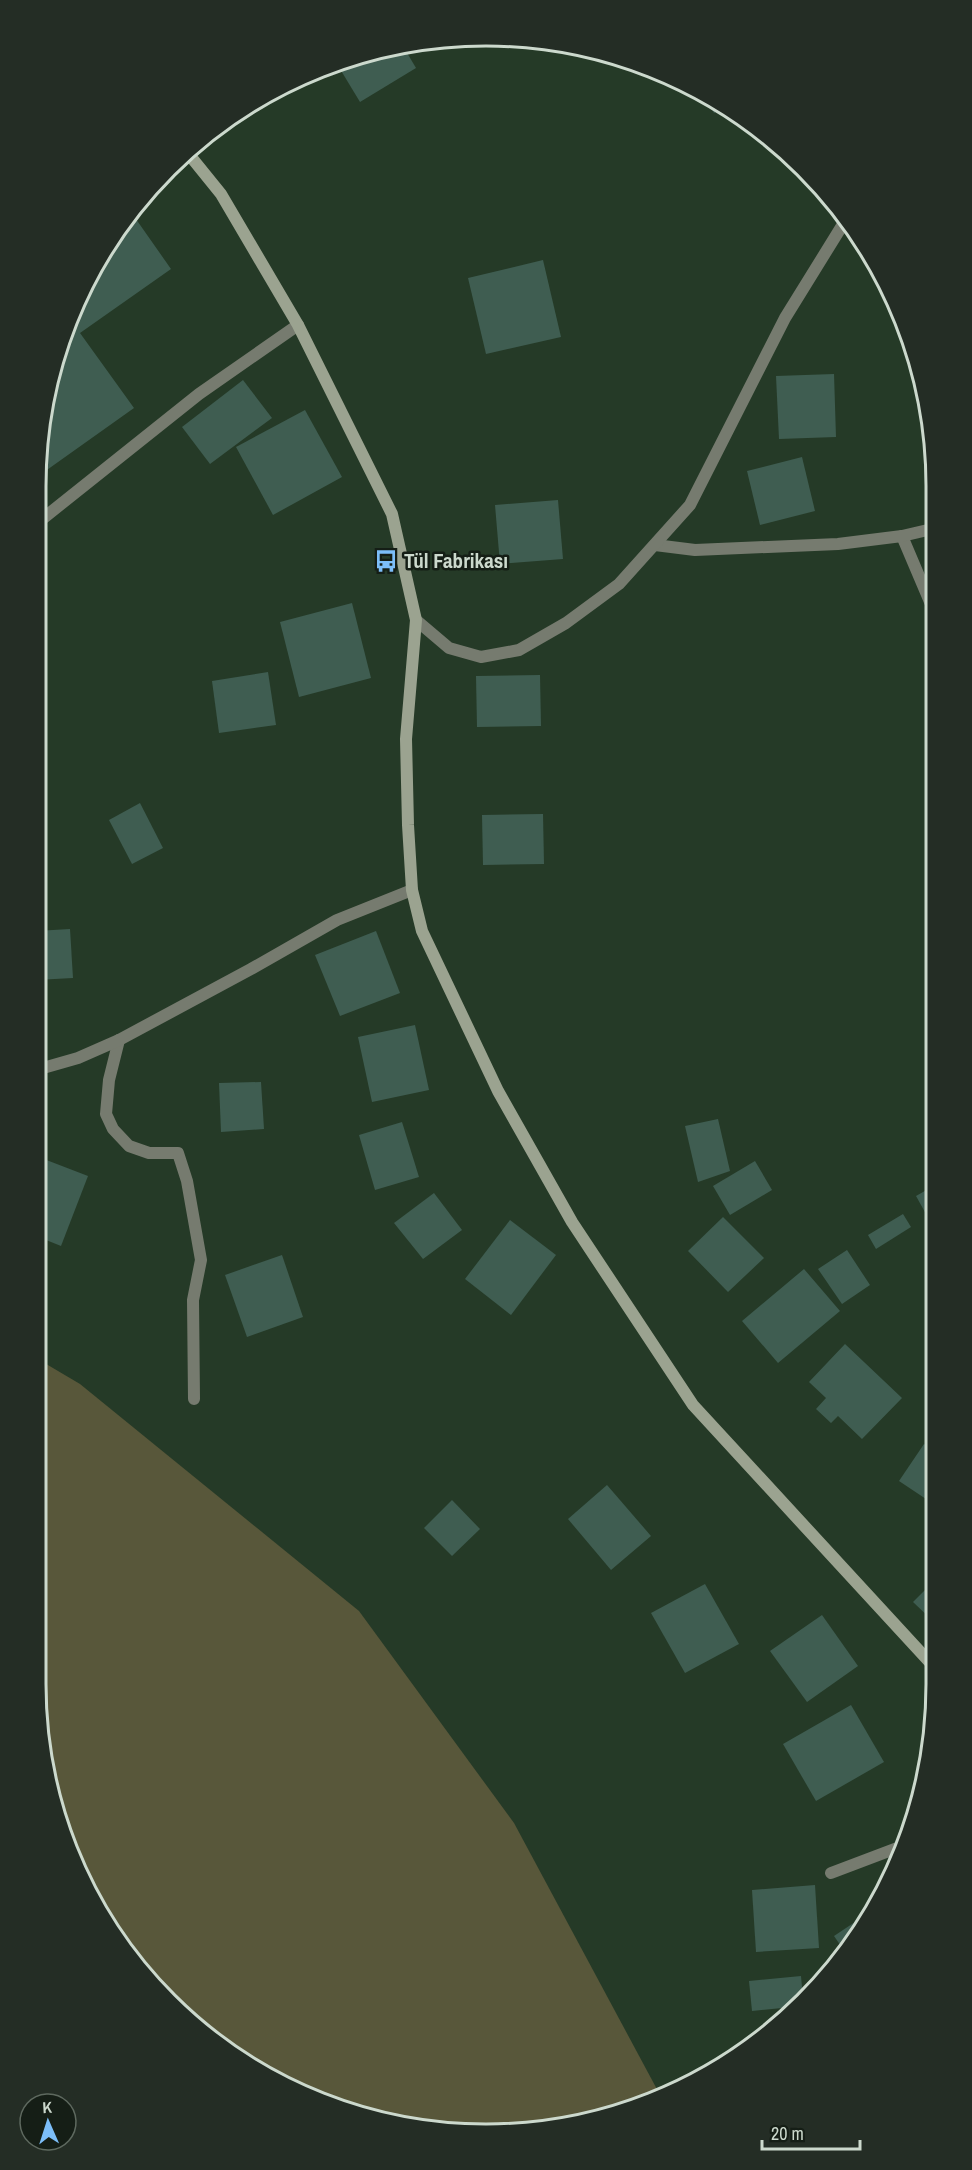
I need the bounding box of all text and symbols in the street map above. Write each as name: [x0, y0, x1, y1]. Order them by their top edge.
place label: Tül Fabrikası: [404, 546, 508, 575]
bus stop icon: Tül Fabrikası: [373, 548, 399, 574]
north arrow: [18, 2092, 78, 2152]
text: K: [42, 2096, 53, 2118]
scale bar: [762, 2113, 860, 2151]
text: 20 m: [771, 2121, 804, 2146]

